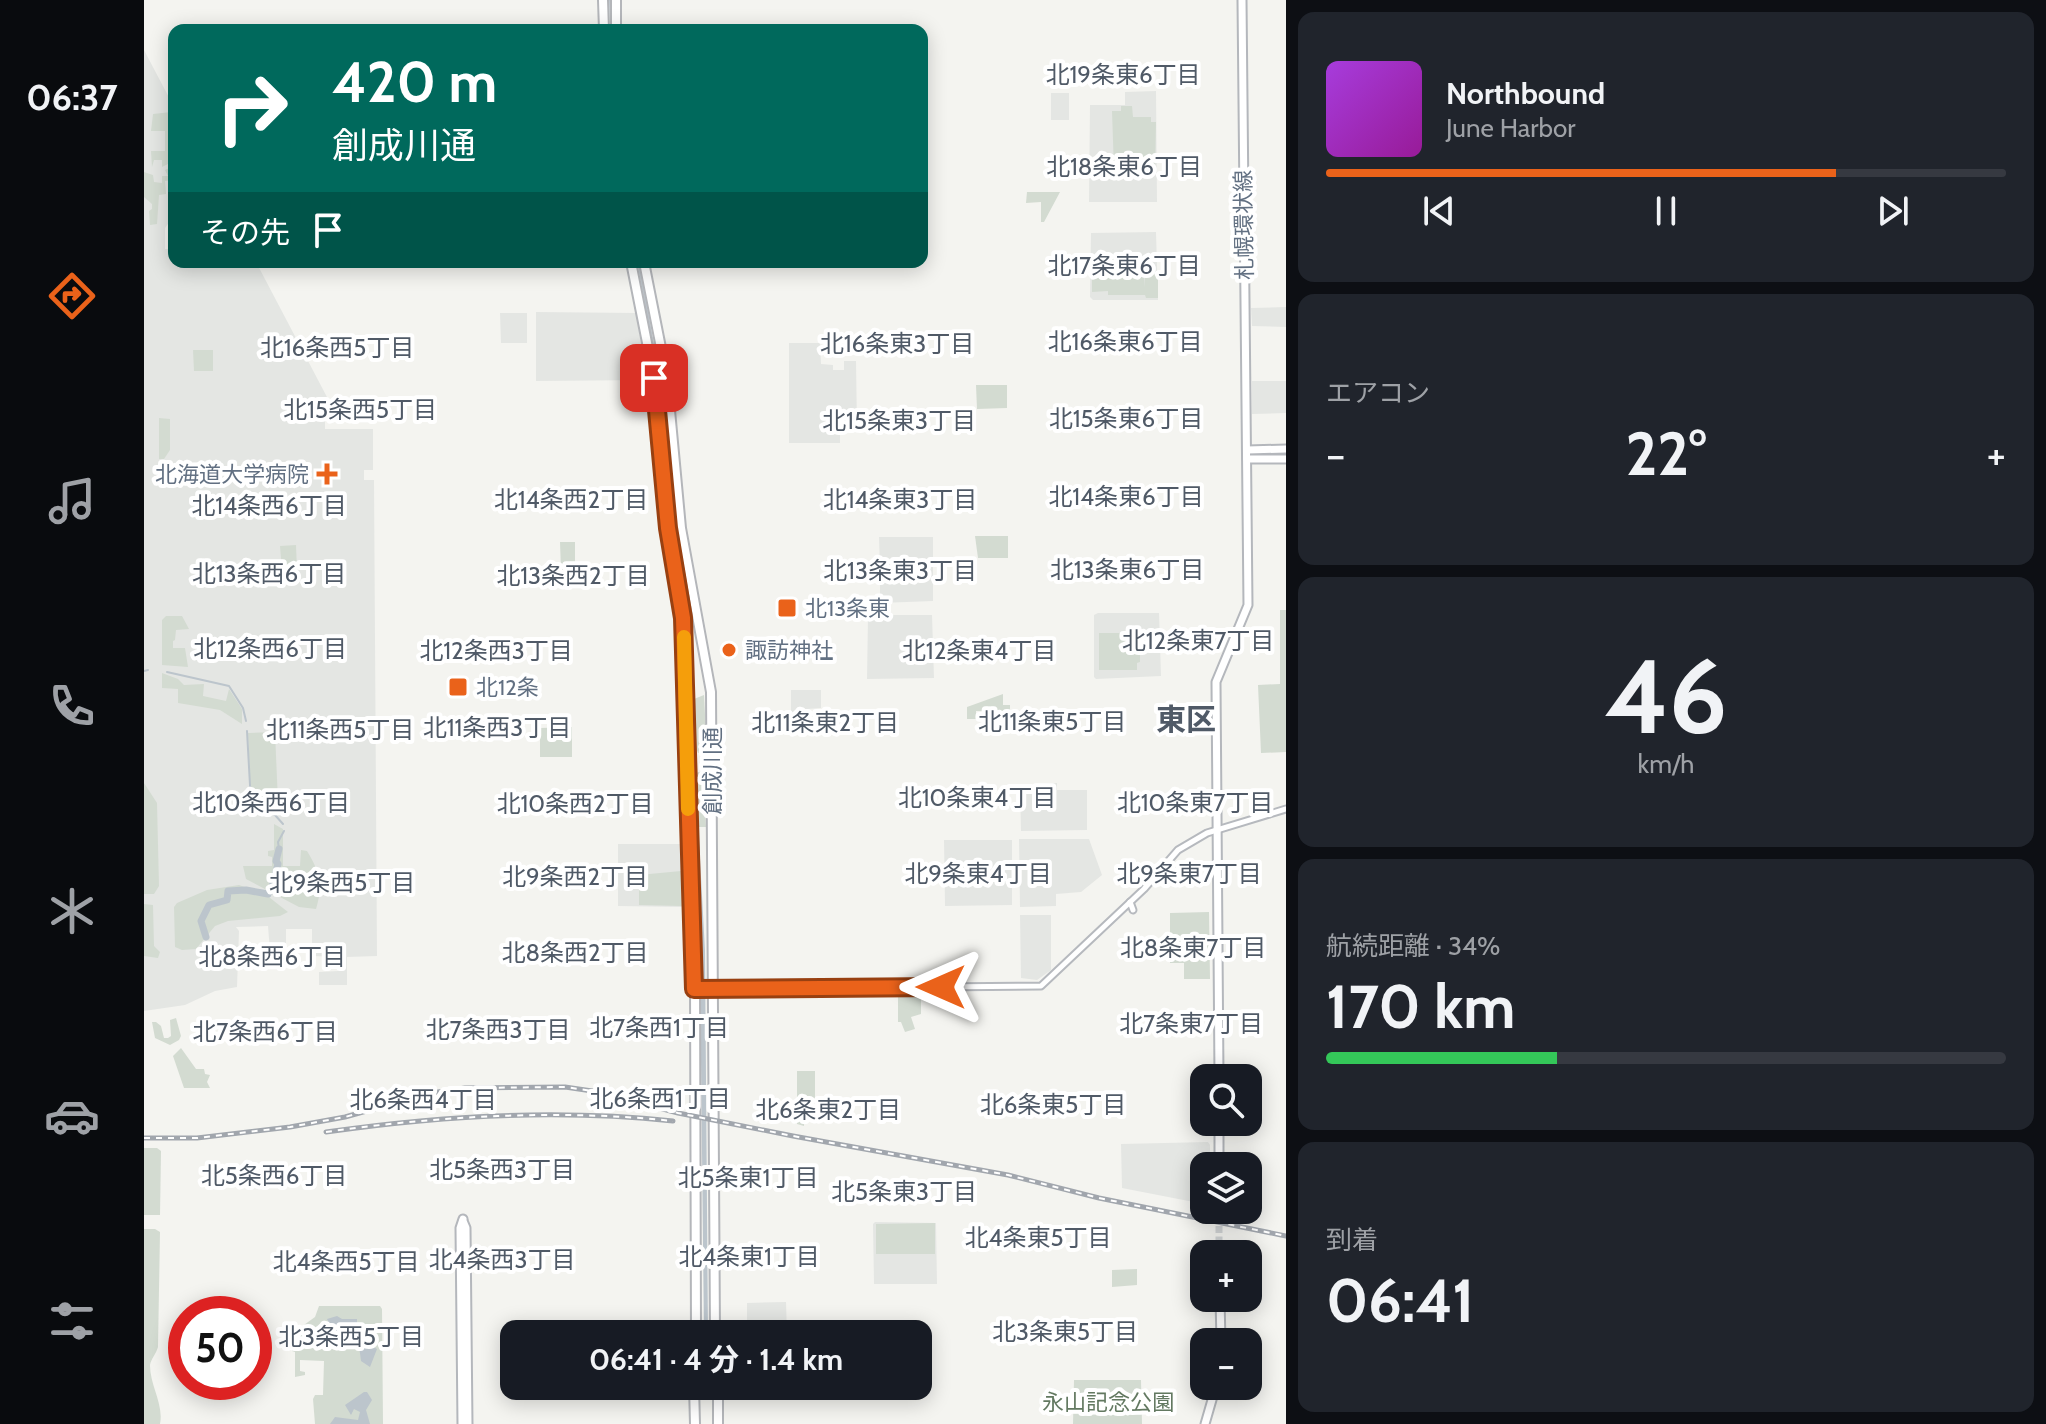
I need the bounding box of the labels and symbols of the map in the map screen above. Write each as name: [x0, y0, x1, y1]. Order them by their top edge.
district label: 北19条東6丁目: [1045, 60, 1201, 89]
district label: 北18条東6丁目: [1046, 152, 1202, 181]
street label: 札幌環状線: [1230, 170, 1258, 280]
district label: 北17条東6丁目: [1047, 251, 1201, 280]
district label: 北16条東6丁目: [1047, 327, 1203, 356]
district label: 北16条東3丁目: [820, 329, 974, 358]
district label: 北16条西5丁目: [260, 333, 414, 362]
pin: [620, 344, 688, 412]
district label: 北15条西5丁目: [283, 395, 437, 424]
district label: 北15条東6丁目: [1049, 404, 1203, 433]
district label: 北15条東3丁目: [822, 406, 976, 435]
place label: 北海道大学病院: [155, 461, 309, 488]
marker: 北海道大学病院: [316, 463, 338, 485]
district label: 北14条東6丁目: [1048, 482, 1204, 511]
district label: 北14条西2丁目: [494, 485, 648, 514]
district label: 北14条東3丁目: [823, 485, 977, 514]
district label: 北14条西6丁目: [191, 491, 347, 520]
district label: 北13条東6丁目: [1050, 555, 1204, 584]
district label: 北13条東3丁目: [823, 556, 977, 585]
district label: 北13条西6丁目: [192, 559, 346, 588]
district label: 北13条西2丁目: [496, 561, 650, 590]
place label: 北13条東: [805, 595, 890, 622]
marker: 北13条東: [776, 597, 798, 619]
district label: 北12条東7丁目: [1122, 626, 1274, 655]
district label: 北12条西6丁目: [193, 634, 347, 663]
district label: 北12条西3丁目: [419, 636, 573, 665]
district label: 北12条東4丁目: [902, 636, 1056, 665]
place label: 諏訪神社: [745, 637, 833, 664]
marker: 諏訪神社: [720, 641, 738, 659]
place label: 北12条: [476, 674, 539, 701]
marker: 北12条: [447, 676, 469, 698]
district label: 東区: [1156, 701, 1216, 738]
district label: 北11条東5丁目: [978, 707, 1126, 736]
district label: 北11条東2丁目: [751, 708, 899, 737]
district label: 北11条西3丁目: [423, 713, 571, 742]
district label: 北11条西5丁目: [266, 715, 414, 744]
street label: 創成川通: [699, 727, 726, 815]
district label: 北10条東4丁目: [898, 783, 1056, 812]
district label: 北10条西6丁目: [192, 788, 350, 817]
district label: 北10条東7丁目: [1117, 788, 1273, 817]
district label: 北10条西2丁目: [496, 789, 654, 818]
district label: 北9条東4丁目: [904, 859, 1052, 888]
district label: 北9条東7丁目: [1116, 859, 1262, 888]
district label: 北9条西2丁目: [502, 862, 648, 891]
district label: 北9条西5丁目: [269, 868, 415, 897]
district label: 北8条東7丁目: [1120, 933, 1266, 962]
district label: 北8条西2丁目: [501, 938, 649, 967]
district label: 北8条西6丁目: [198, 942, 346, 971]
position arrow: [899, 945, 983, 1029]
district label: 北7条東7丁目: [1119, 1009, 1263, 1038]
district label: 北7条西1丁目: [589, 1013, 729, 1042]
district label: 北7条西3丁目: [425, 1015, 571, 1044]
district label: 北7条西6丁目: [192, 1017, 338, 1046]
district label: 北6条西1丁目: [589, 1084, 731, 1113]
district label: 北6条西4丁目: [349, 1085, 497, 1114]
district label: 北6条東5丁目: [980, 1090, 1126, 1119]
district label: 北6条東2丁目: [755, 1095, 901, 1124]
district label: 北5条西3丁目: [429, 1155, 575, 1184]
district label: 北5条西6丁目: [201, 1161, 347, 1190]
district label: 北5条東1丁目: [678, 1163, 818, 1192]
district label: 北5条東3丁目: [831, 1177, 977, 1206]
district label: 北4条東5丁目: [965, 1223, 1111, 1252]
district label: 北4条東1丁目: [678, 1242, 820, 1271]
district label: 北4条西3丁目: [429, 1245, 575, 1274]
district label: 北4条西5丁目: [273, 1247, 419, 1276]
speed limit sign: 50: [168, 1296, 272, 1400]
district label: 北3条東5丁目: [992, 1317, 1138, 1346]
district label: 北3条西5丁目: [278, 1322, 424, 1351]
park label: 永山記念公園: [1042, 1389, 1174, 1416]

